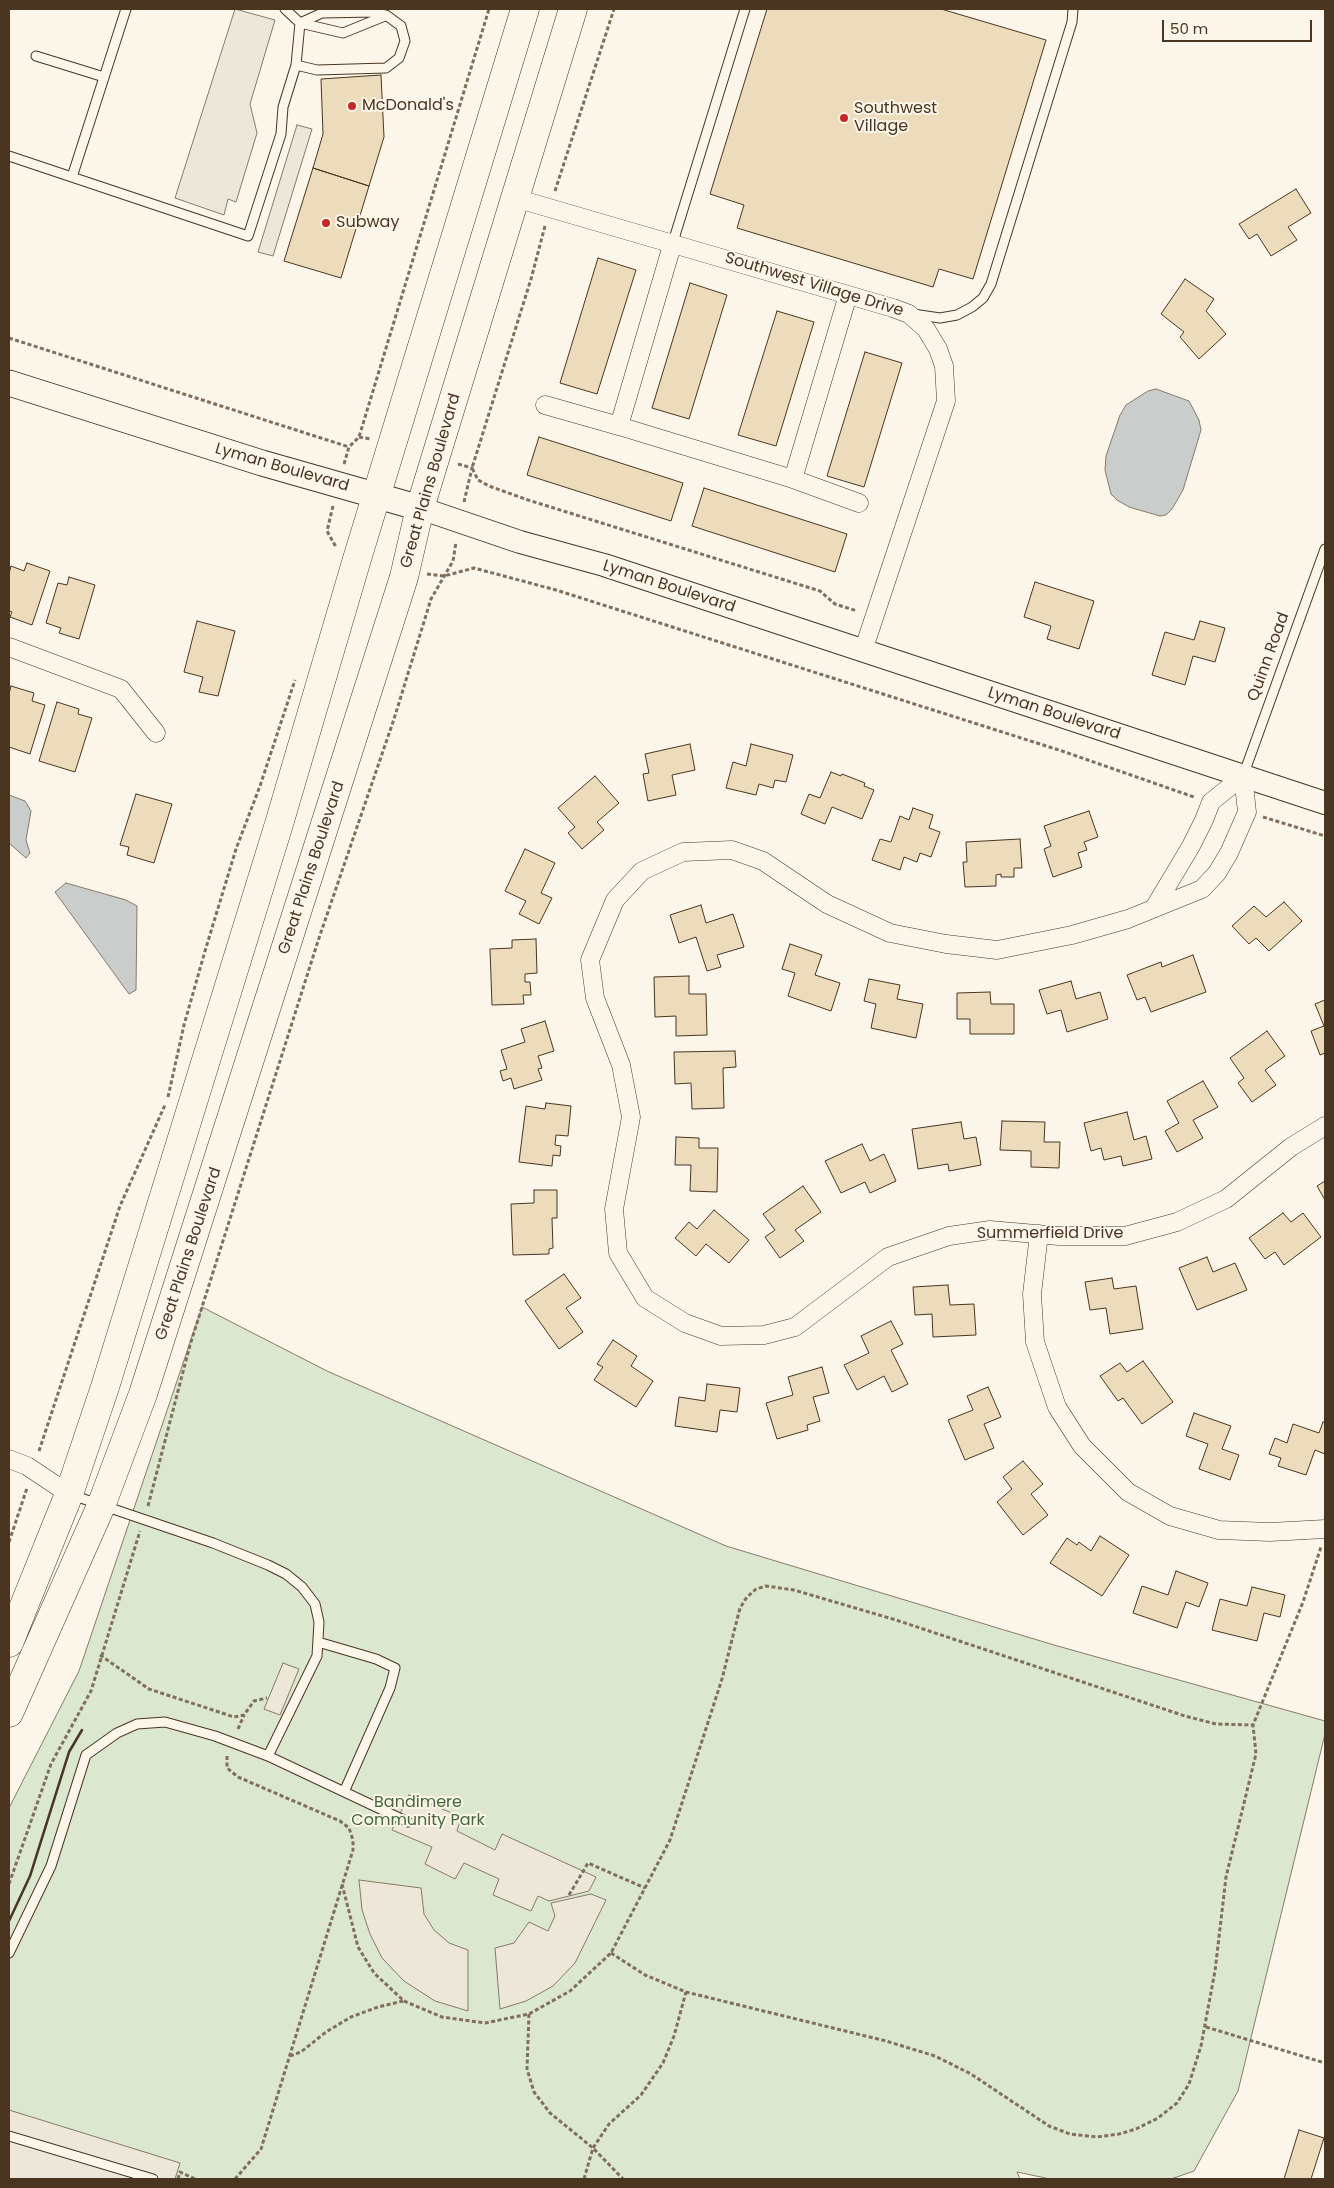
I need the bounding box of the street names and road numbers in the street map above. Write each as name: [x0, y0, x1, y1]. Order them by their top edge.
street label: Southwest Village Drive: [722, 249, 906, 321]
street label: Great Plains Boulevard: [397, 391, 465, 571]
street label: Lyman Boulevard: [213, 440, 351, 496]
street label: Lyman Boulevard: [600, 556, 738, 618]
street label: Quinn Road: [1244, 610, 1294, 704]
street label: Lyman Boulevard: [985, 683, 1123, 745]
street label: Great Plains Boulevard: [275, 779, 349, 957]
street label: Great Plains Boulevard: [152, 1165, 226, 1343]
street label: Summerfield Drive: [977, 1224, 1123, 1244]

